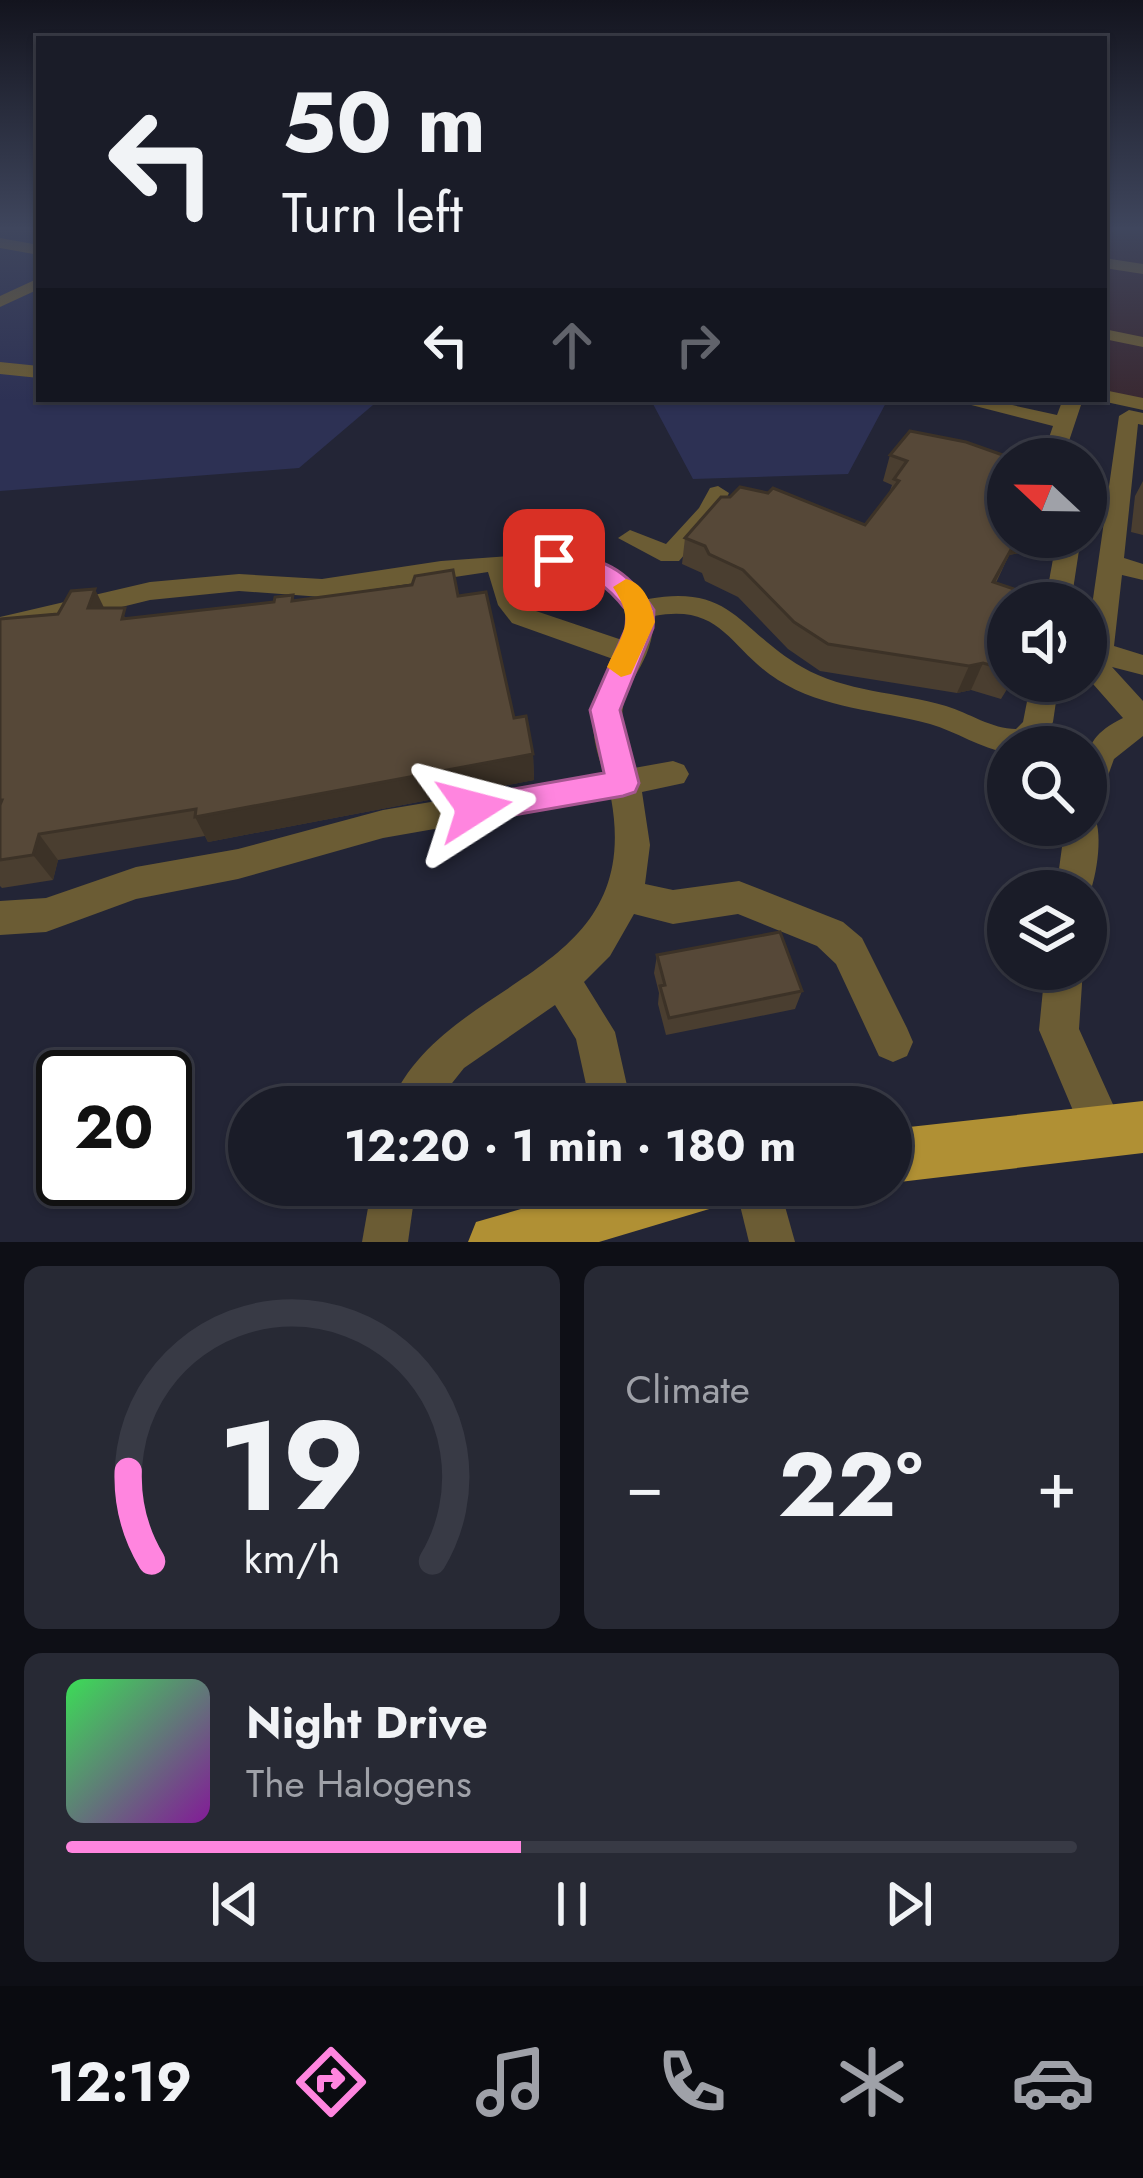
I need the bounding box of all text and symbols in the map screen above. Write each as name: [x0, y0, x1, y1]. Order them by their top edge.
text: 50 m: [282, 62, 486, 184]
icon: left: [84, 84, 240, 240]
text: Turn left: [282, 174, 463, 252]
icon: left: [413, 312, 479, 378]
icon: ahead: [539, 312, 605, 378]
icon: right: [665, 312, 731, 378]
north arrow: [987, 438, 1107, 558]
map controls: [987, 438, 1107, 990]
pin: [503, 509, 605, 611]
icon: arrive: [521, 527, 587, 593]
button: sound: [987, 582, 1107, 702]
button: search: [987, 726, 1107, 846]
position arrow: [411, 745, 537, 871]
button: layers: [987, 870, 1107, 990]
speed limit sign: 20: [36, 1050, 192, 1206]
text: 12:20 · 1 min · 180 m: [344, 1113, 796, 1178]
text: Climate: [626, 1361, 750, 1418]
text: 19: [218, 1376, 365, 1557]
text: 22°: [778, 1420, 923, 1550]
text: −: [626, 1437, 664, 1533]
text: +: [1036, 1437, 1077, 1533]
text: km/h: [243, 1526, 340, 1588]
text: Night Drive: [246, 1690, 488, 1755]
text: The Halogens: [246, 1755, 472, 1812]
icon: previous: [202, 1871, 268, 1937]
icon: pause: [539, 1871, 605, 1937]
icon: next: [876, 1871, 942, 1937]
icon: directions: [289, 2040, 373, 2124]
icon: music: [469, 2040, 553, 2124]
icon: phone: [650, 2040, 734, 2124]
icon: climate: [830, 2040, 914, 2124]
icon: car: [1011, 2040, 1095, 2124]
text: 12:19: [48, 2043, 192, 2121]

